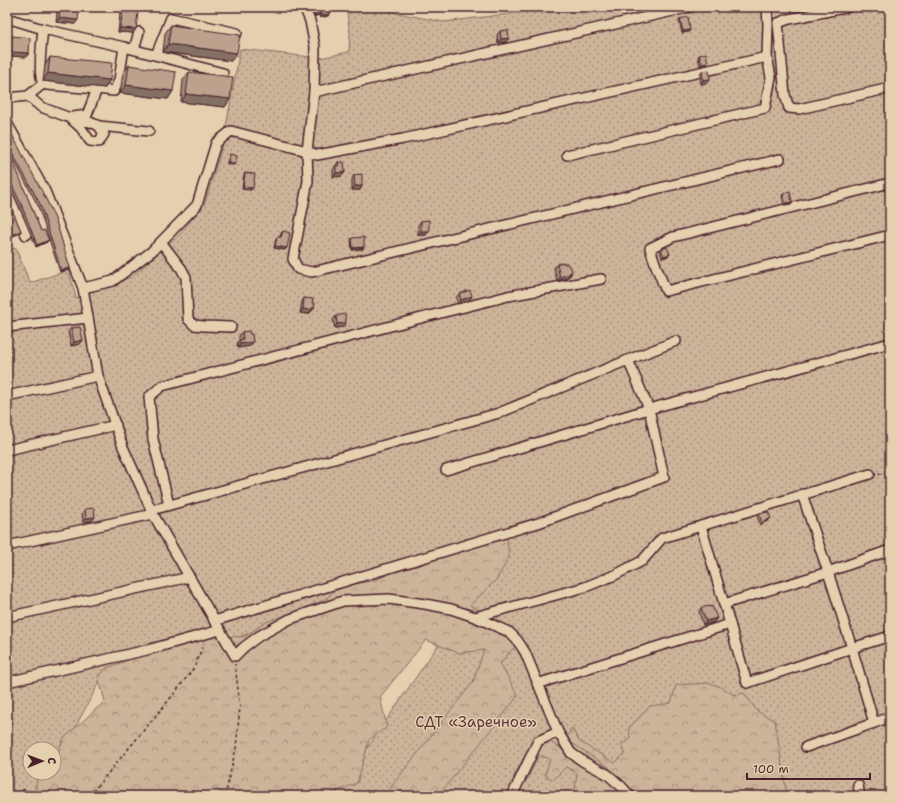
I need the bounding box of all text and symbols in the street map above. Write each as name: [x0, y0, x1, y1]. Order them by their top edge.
park label: СДТ «Заречное»: [415, 712, 537, 732]
north arrow: [22, 741, 62, 781]
scale bar: [747, 755, 870, 781]
text: С: [44, 757, 59, 765]
text: 100 m: [753, 761, 789, 777]

